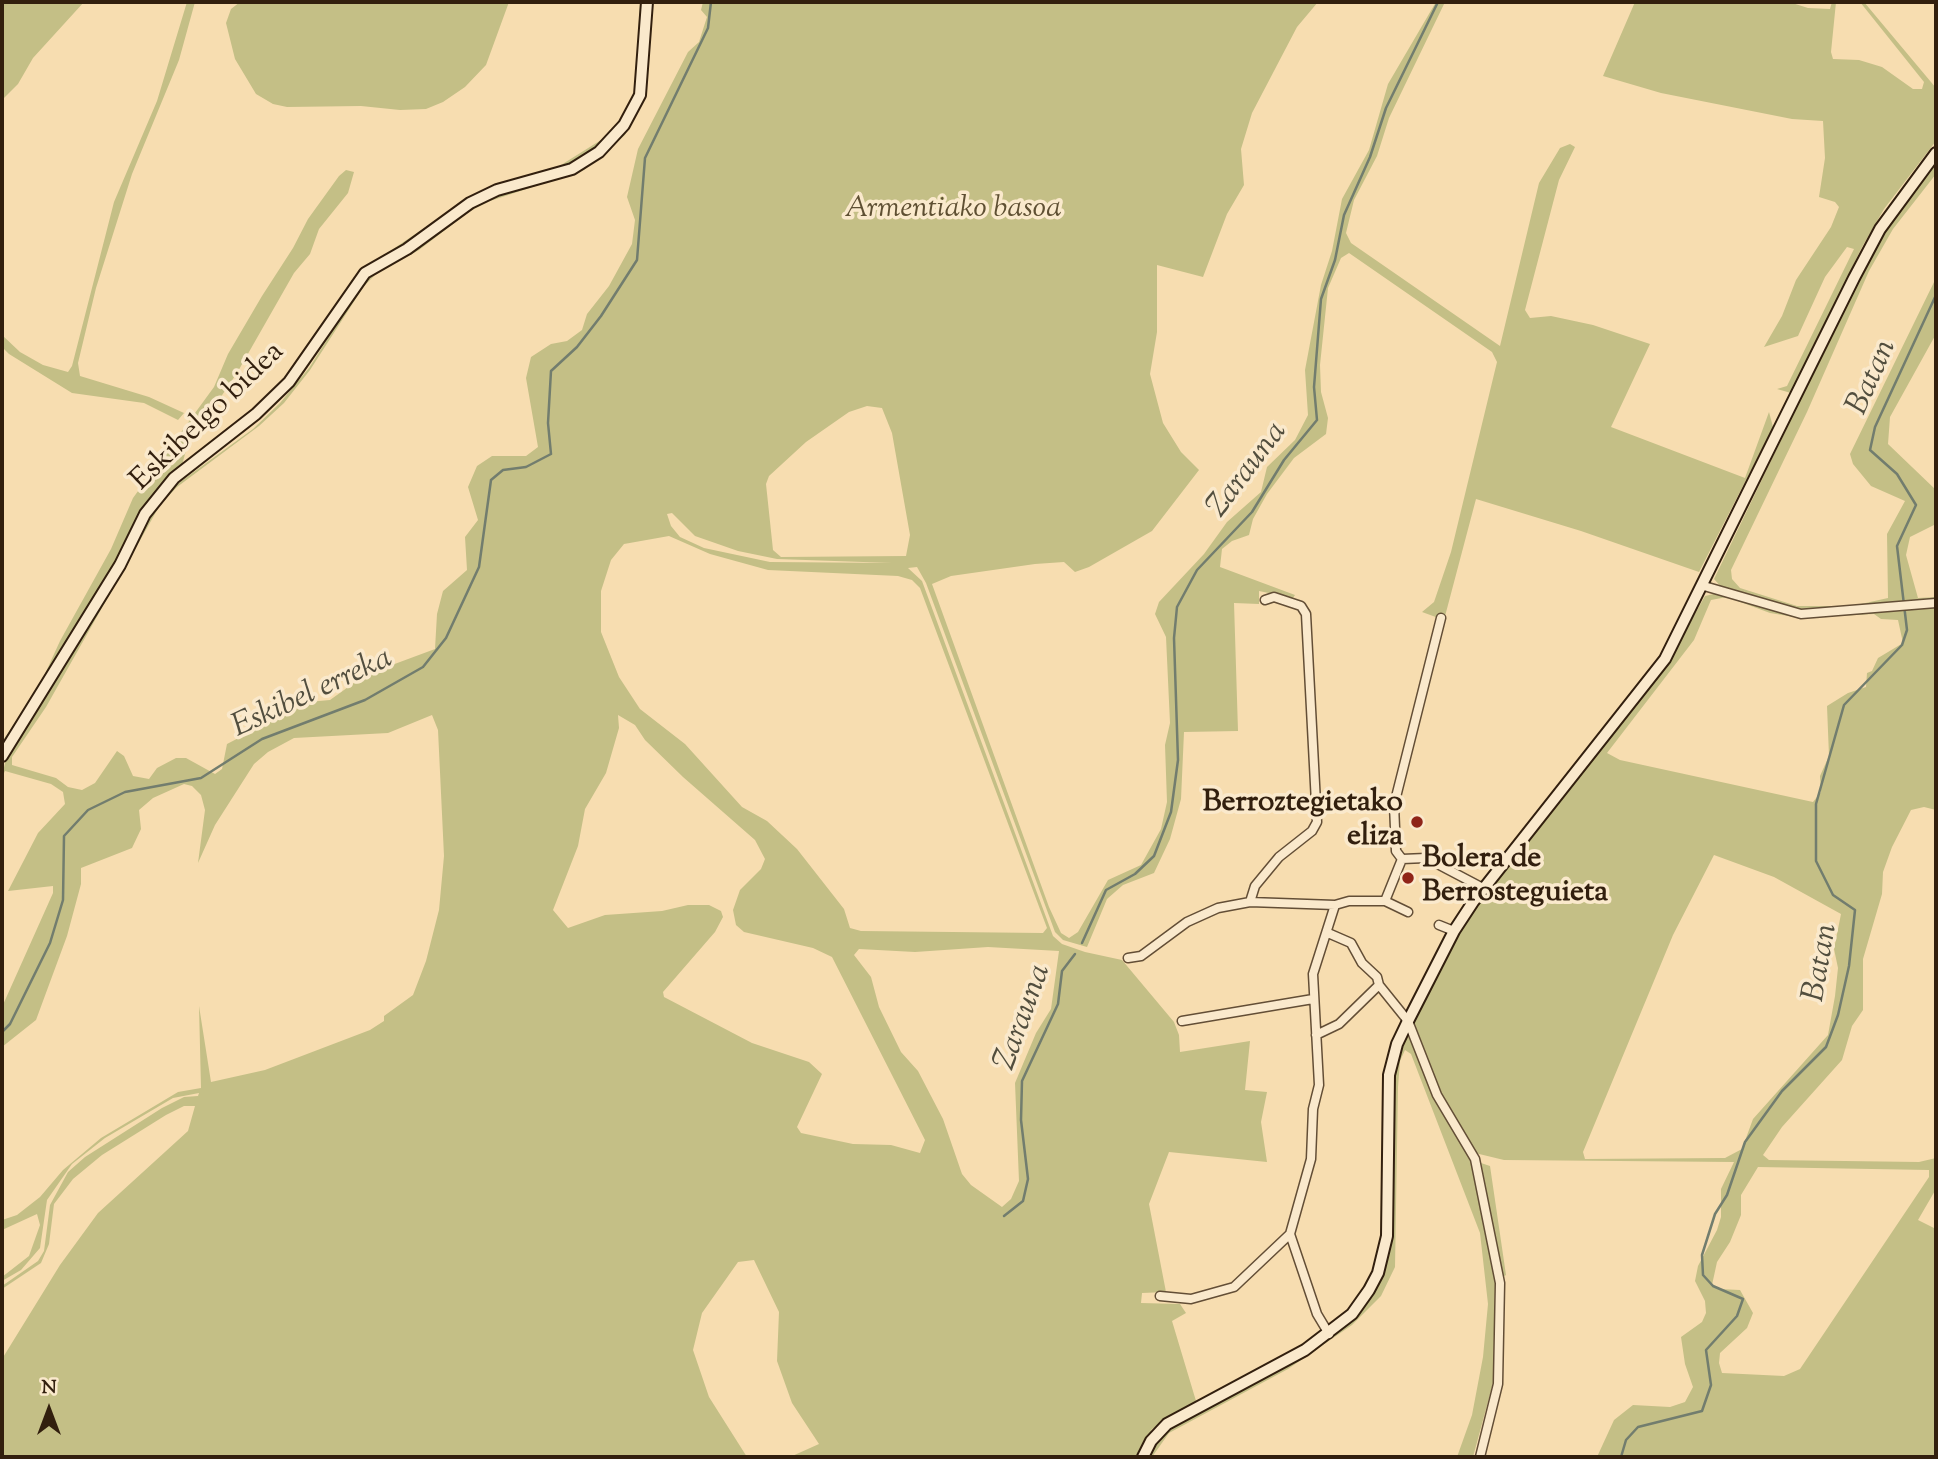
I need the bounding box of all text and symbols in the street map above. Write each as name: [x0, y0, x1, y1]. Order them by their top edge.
park label: Armentiako basoa: [845, 193, 1061, 229]
water label: Batan: [1840, 334, 1908, 422]
street label: Eskibelgo bidea: [125, 336, 293, 500]
water label: Zarauna: [1201, 416, 1297, 526]
water label: Eskibel erreka: [227, 641, 399, 749]
place label: Berroztegietako eliza: [1203, 787, 1403, 858]
marker: Berroztegietako eliza: [1409, 814, 1425, 830]
place label: Bolera de Berrosteguieta: [1422, 843, 1608, 914]
marker: Bolera de Berrosteguieta: [1400, 870, 1416, 886]
water label: Batan: [1797, 921, 1849, 1005]
water label: Zarauna: [988, 960, 1062, 1076]
north arrow: [14, 1375, 84, 1445]
text: N: [41, 1375, 57, 1402]

